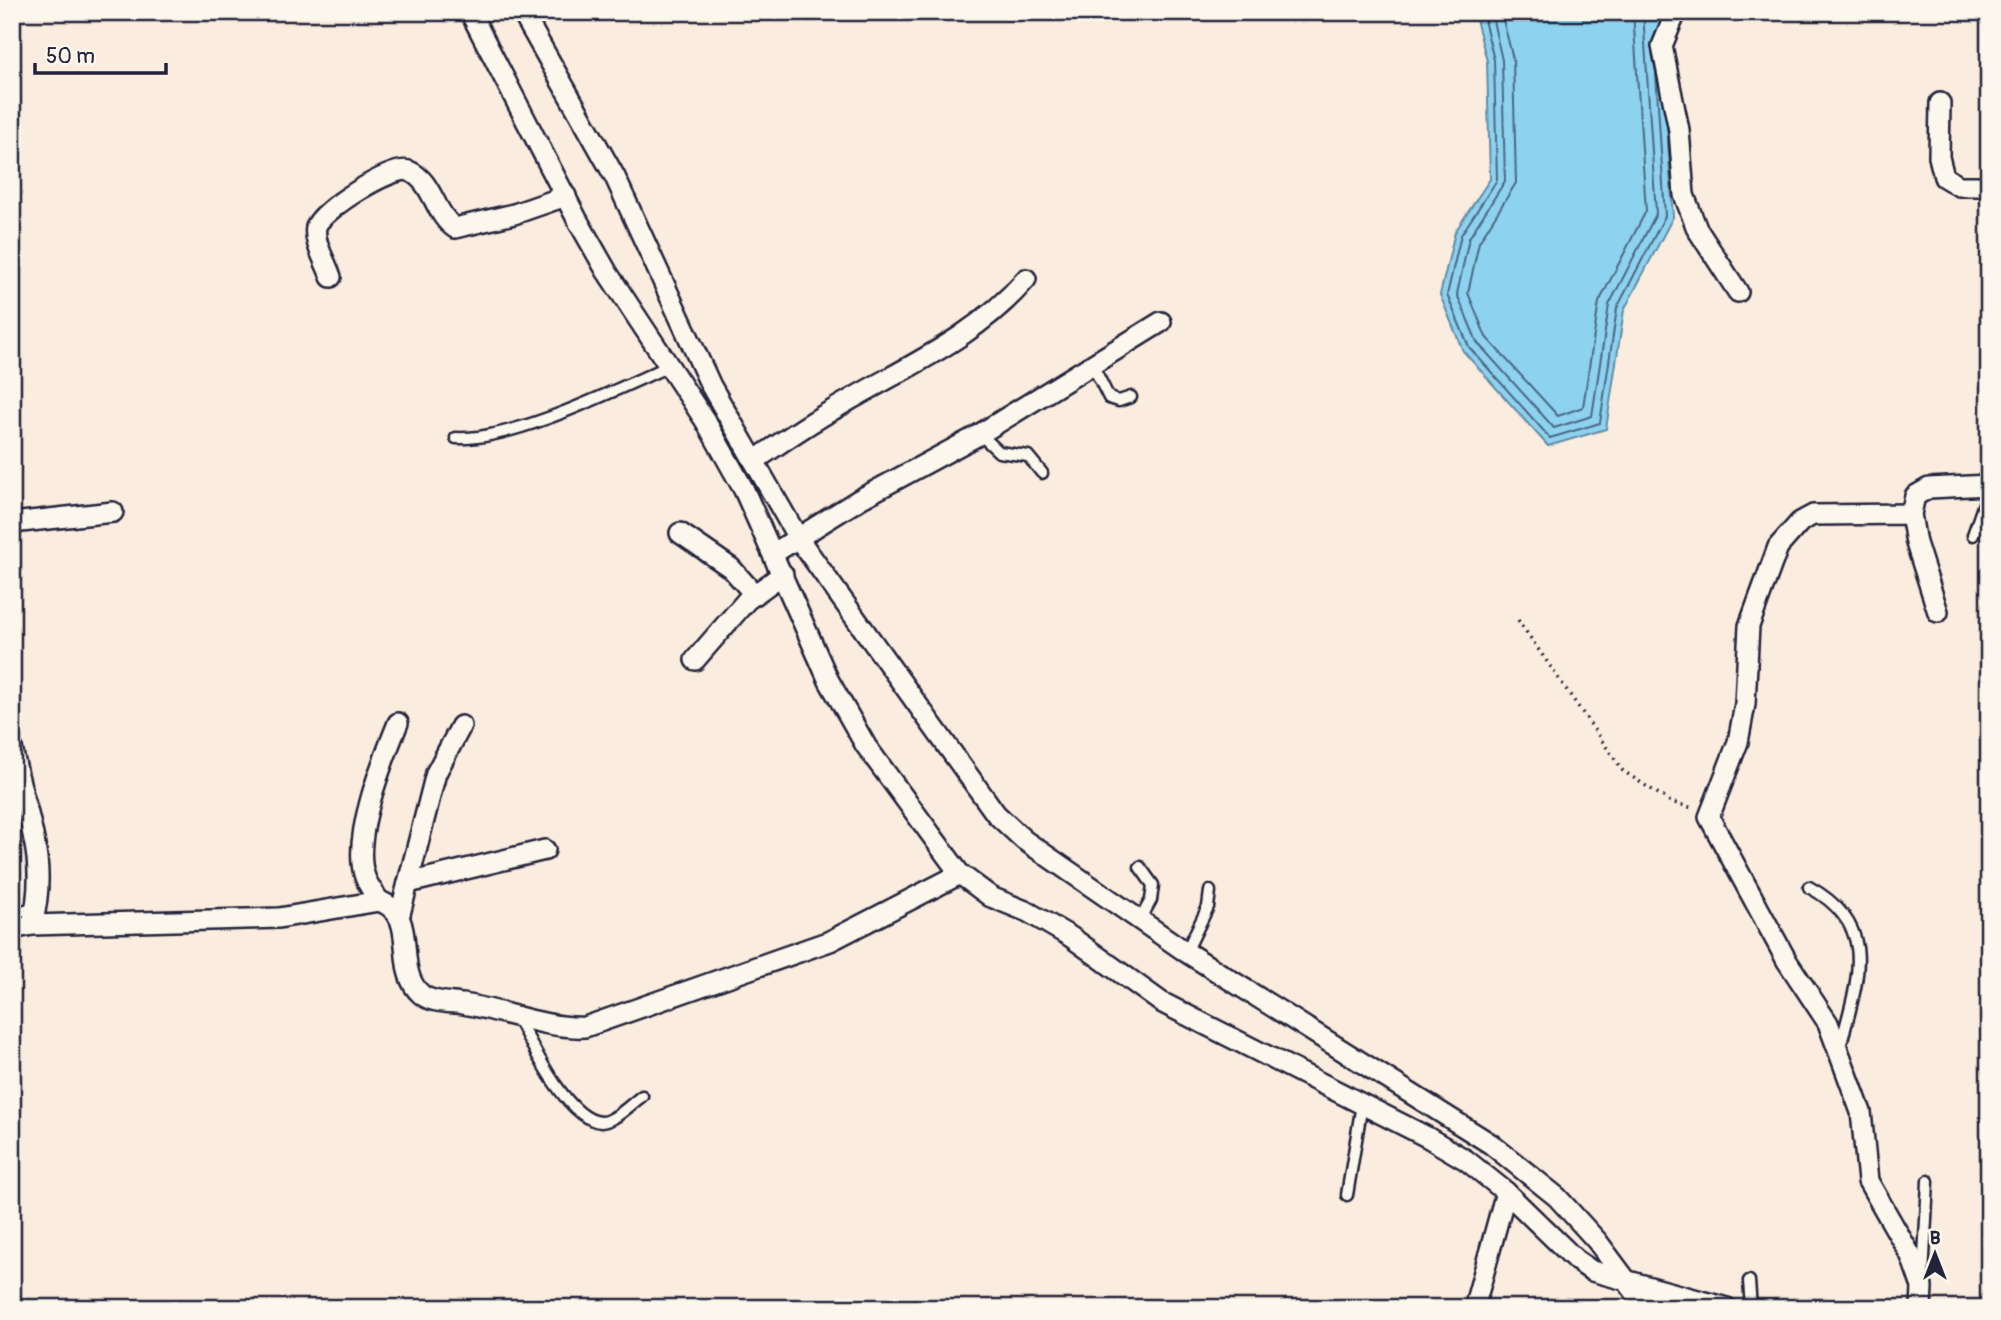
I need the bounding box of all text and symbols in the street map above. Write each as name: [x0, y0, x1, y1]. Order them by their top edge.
scale bar: [35, 32, 166, 76]
text: 50 m: [46, 43, 95, 70]
north arrow: [1899, 1218, 1969, 1288]
text: B: [1930, 1226, 1941, 1250]

